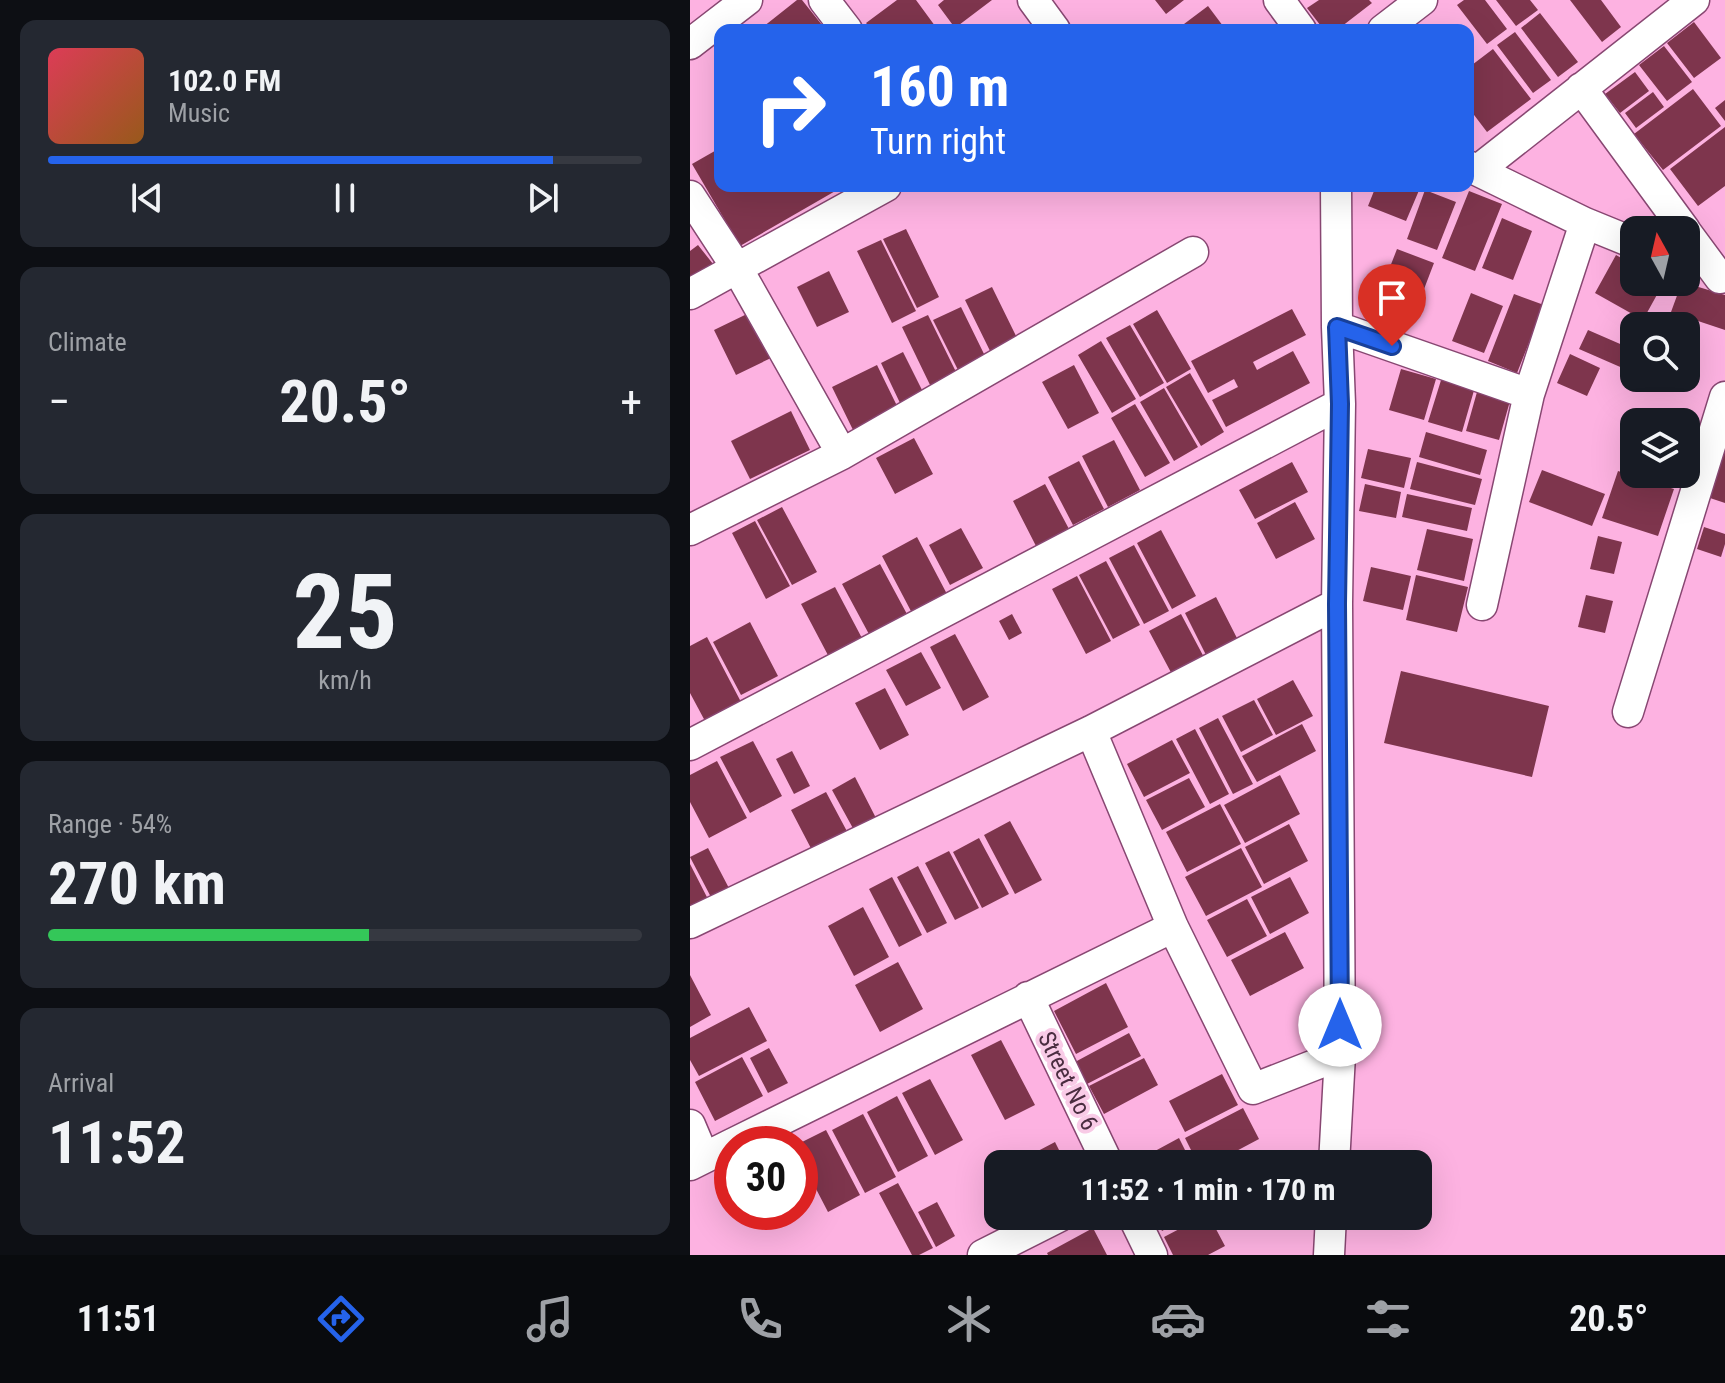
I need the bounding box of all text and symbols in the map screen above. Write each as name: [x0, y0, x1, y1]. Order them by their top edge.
text: 160 m: [870, 54, 1009, 120]
icon: right: [738, 56, 842, 160]
text: 102.0 FM: [168, 63, 281, 98]
text: Music: [168, 98, 230, 128]
text: Turn right: [870, 121, 1006, 163]
icon: previous: [125, 176, 169, 220]
icon: pause: [323, 176, 367, 220]
icon: next: [521, 176, 565, 220]
north arrow: [1620, 216, 1700, 296]
map controls: [1620, 216, 1700, 488]
pin: [1358, 264, 1426, 346]
icon: arrive: [1370, 276, 1414, 320]
button: search: [1620, 312, 1700, 392]
text: Climate: [48, 327, 127, 357]
text: 20.5°: [279, 366, 411, 437]
text: −: [48, 376, 70, 428]
text: +: [620, 376, 642, 428]
button: layers: [1620, 408, 1700, 488]
text: 25: [292, 552, 398, 673]
text: km/h: [318, 665, 372, 695]
text: Range · 54%: [48, 809, 172, 839]
text: 270 km: [48, 848, 226, 919]
position arrow: [1298, 983, 1382, 1067]
street label: Street No 6: [1032, 1027, 1104, 1135]
text: Arrival: [48, 1068, 114, 1098]
text: 11:52: [48, 1107, 186, 1178]
speed limit sign: 30: [714, 1126, 818, 1230]
text: 11:52 · 1 min · 170 m: [1081, 1172, 1335, 1207]
icon: directions: [313, 1291, 369, 1347]
icon: music: [522, 1291, 578, 1347]
icon: phone: [732, 1291, 788, 1347]
icon: climate: [941, 1291, 997, 1347]
icon: car: [1150, 1291, 1206, 1347]
icon: filters: [1360, 1291, 1416, 1347]
text: 11:51: [77, 1298, 159, 1340]
text: 20.5°: [1569, 1298, 1648, 1340]

